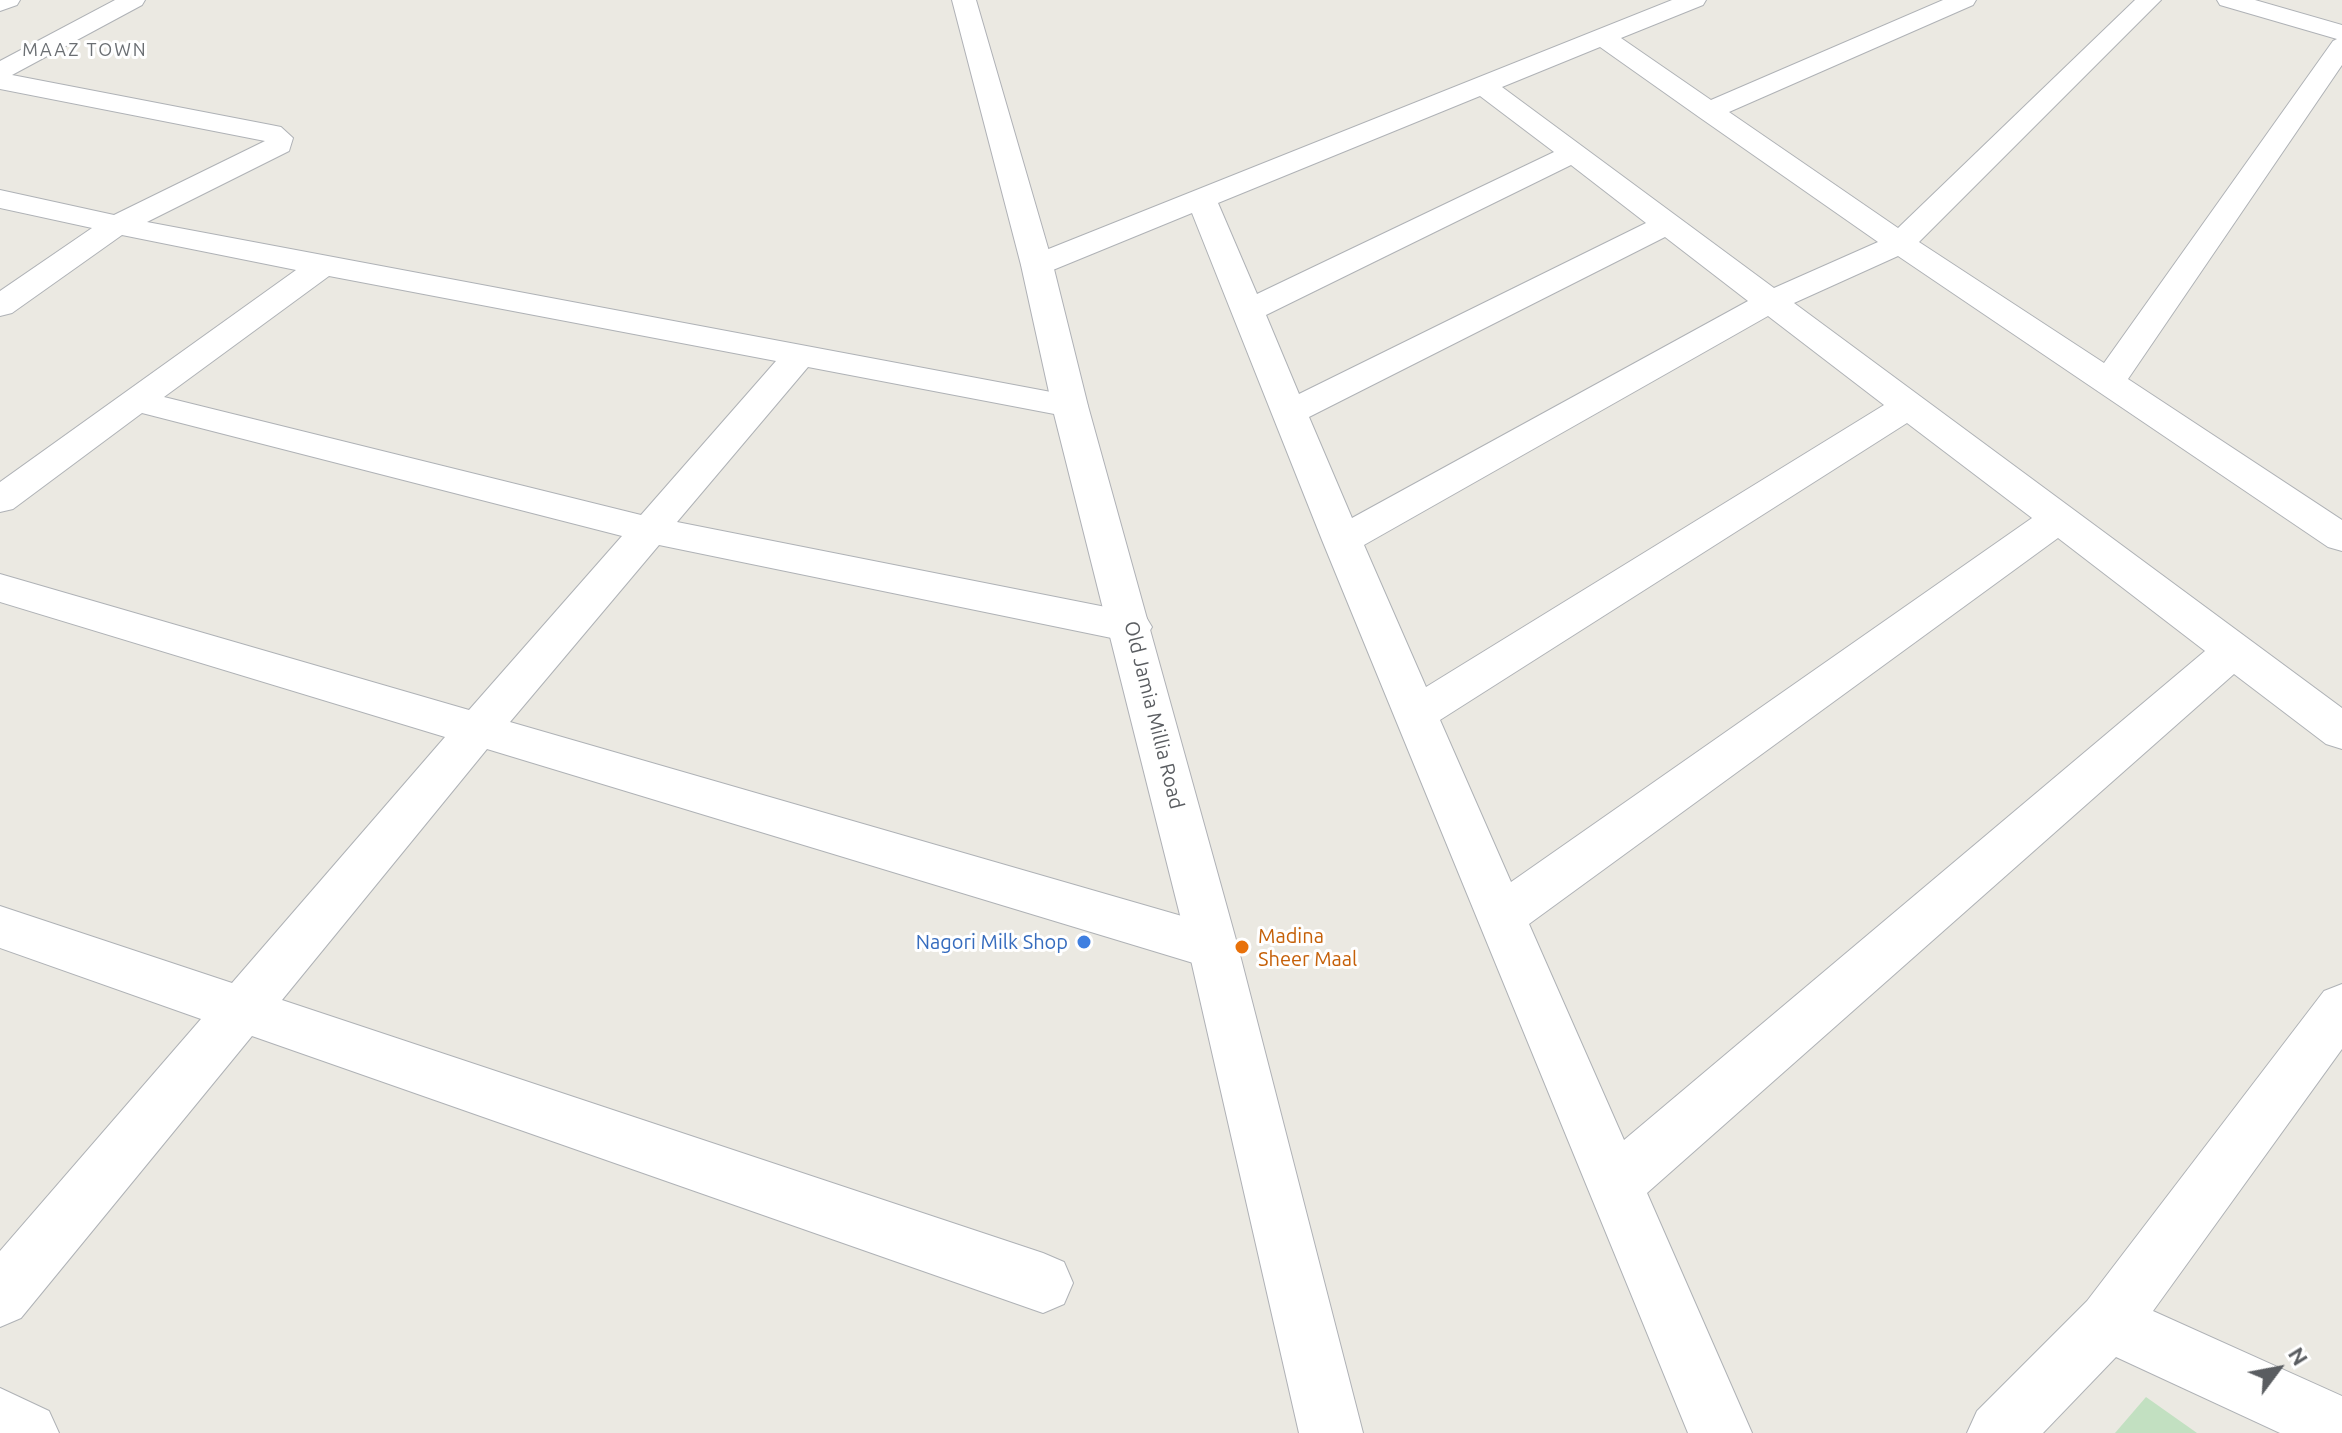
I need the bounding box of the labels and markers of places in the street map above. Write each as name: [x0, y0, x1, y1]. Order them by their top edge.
place label: Madina Sheer Maal: [1258, 924, 1357, 971]
place label: Nagori Milk Shop: [916, 930, 1068, 954]
marker: Nagori Milk Shop: [1075, 933, 1093, 951]
marker: Madina Sheer Maal: [1233, 938, 1251, 956]

